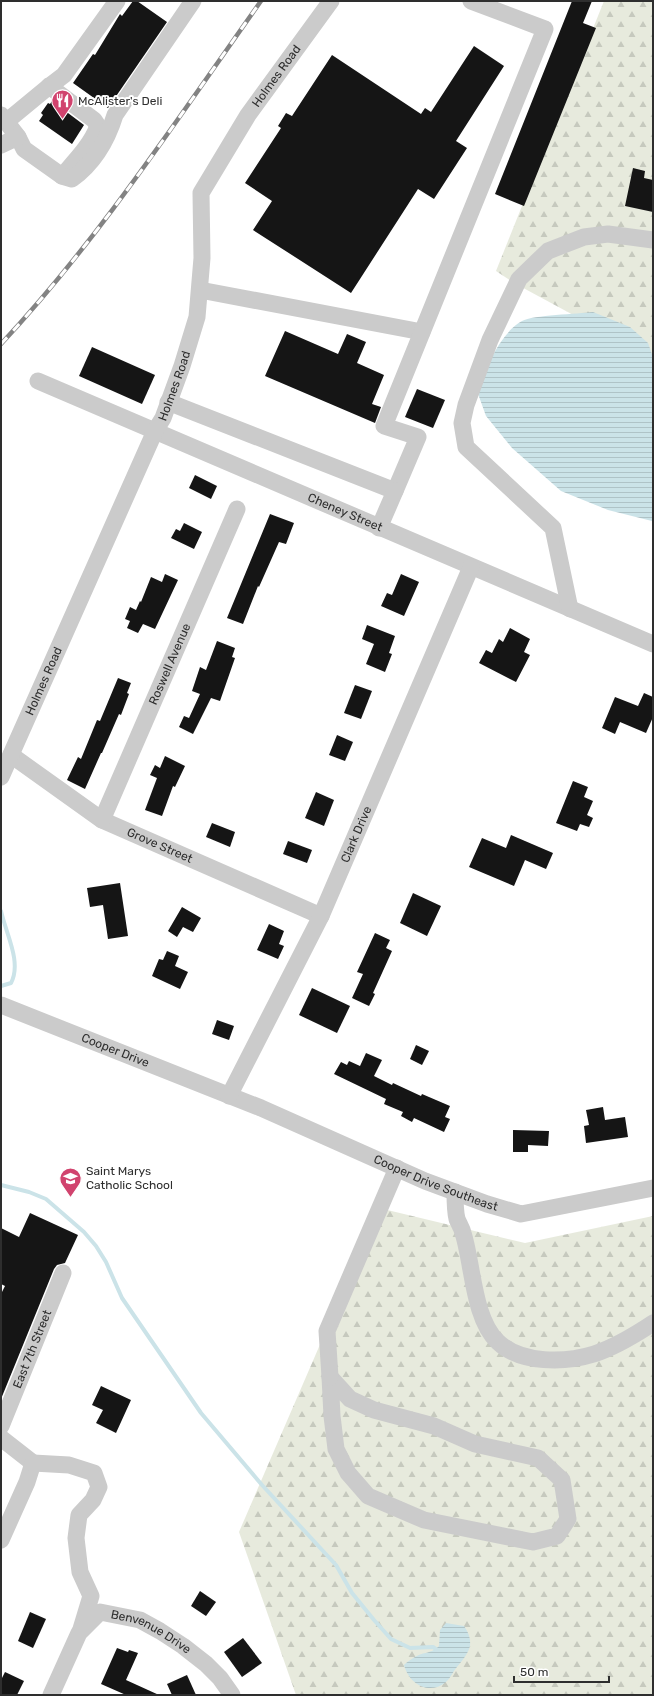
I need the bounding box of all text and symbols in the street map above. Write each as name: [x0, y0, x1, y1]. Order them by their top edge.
street label: Holmes Road: [249, 42, 304, 110]
restaurant icon: McAlister's Deli: [50, 88, 76, 121]
place label: McAlister's Deli: [78, 94, 162, 108]
street label: Holmes Road: [156, 349, 193, 423]
street label: Cheney Street: [306, 490, 385, 535]
street label: Roswell Avenue: [146, 621, 194, 707]
street label: Holmes Road: [22, 645, 65, 717]
street label: Clark Drive: [338, 804, 374, 865]
street label: Grove Street: [125, 825, 195, 866]
street label: Cooper Drive: [79, 1031, 152, 1070]
street label: Cooper Drive Southeast: [371, 1152, 500, 1214]
place label: Saint Marys Catholic School: [86, 1164, 173, 1192]
school or university icon: Saint Marys Catholic School: [58, 1165, 84, 1198]
street label: East 7th Street: [10, 1307, 54, 1390]
street label: Benvenue Drive: [110, 1607, 194, 1657]
scale bar: [514, 1658, 609, 1684]
text: 50 m: [520, 1665, 548, 1679]

